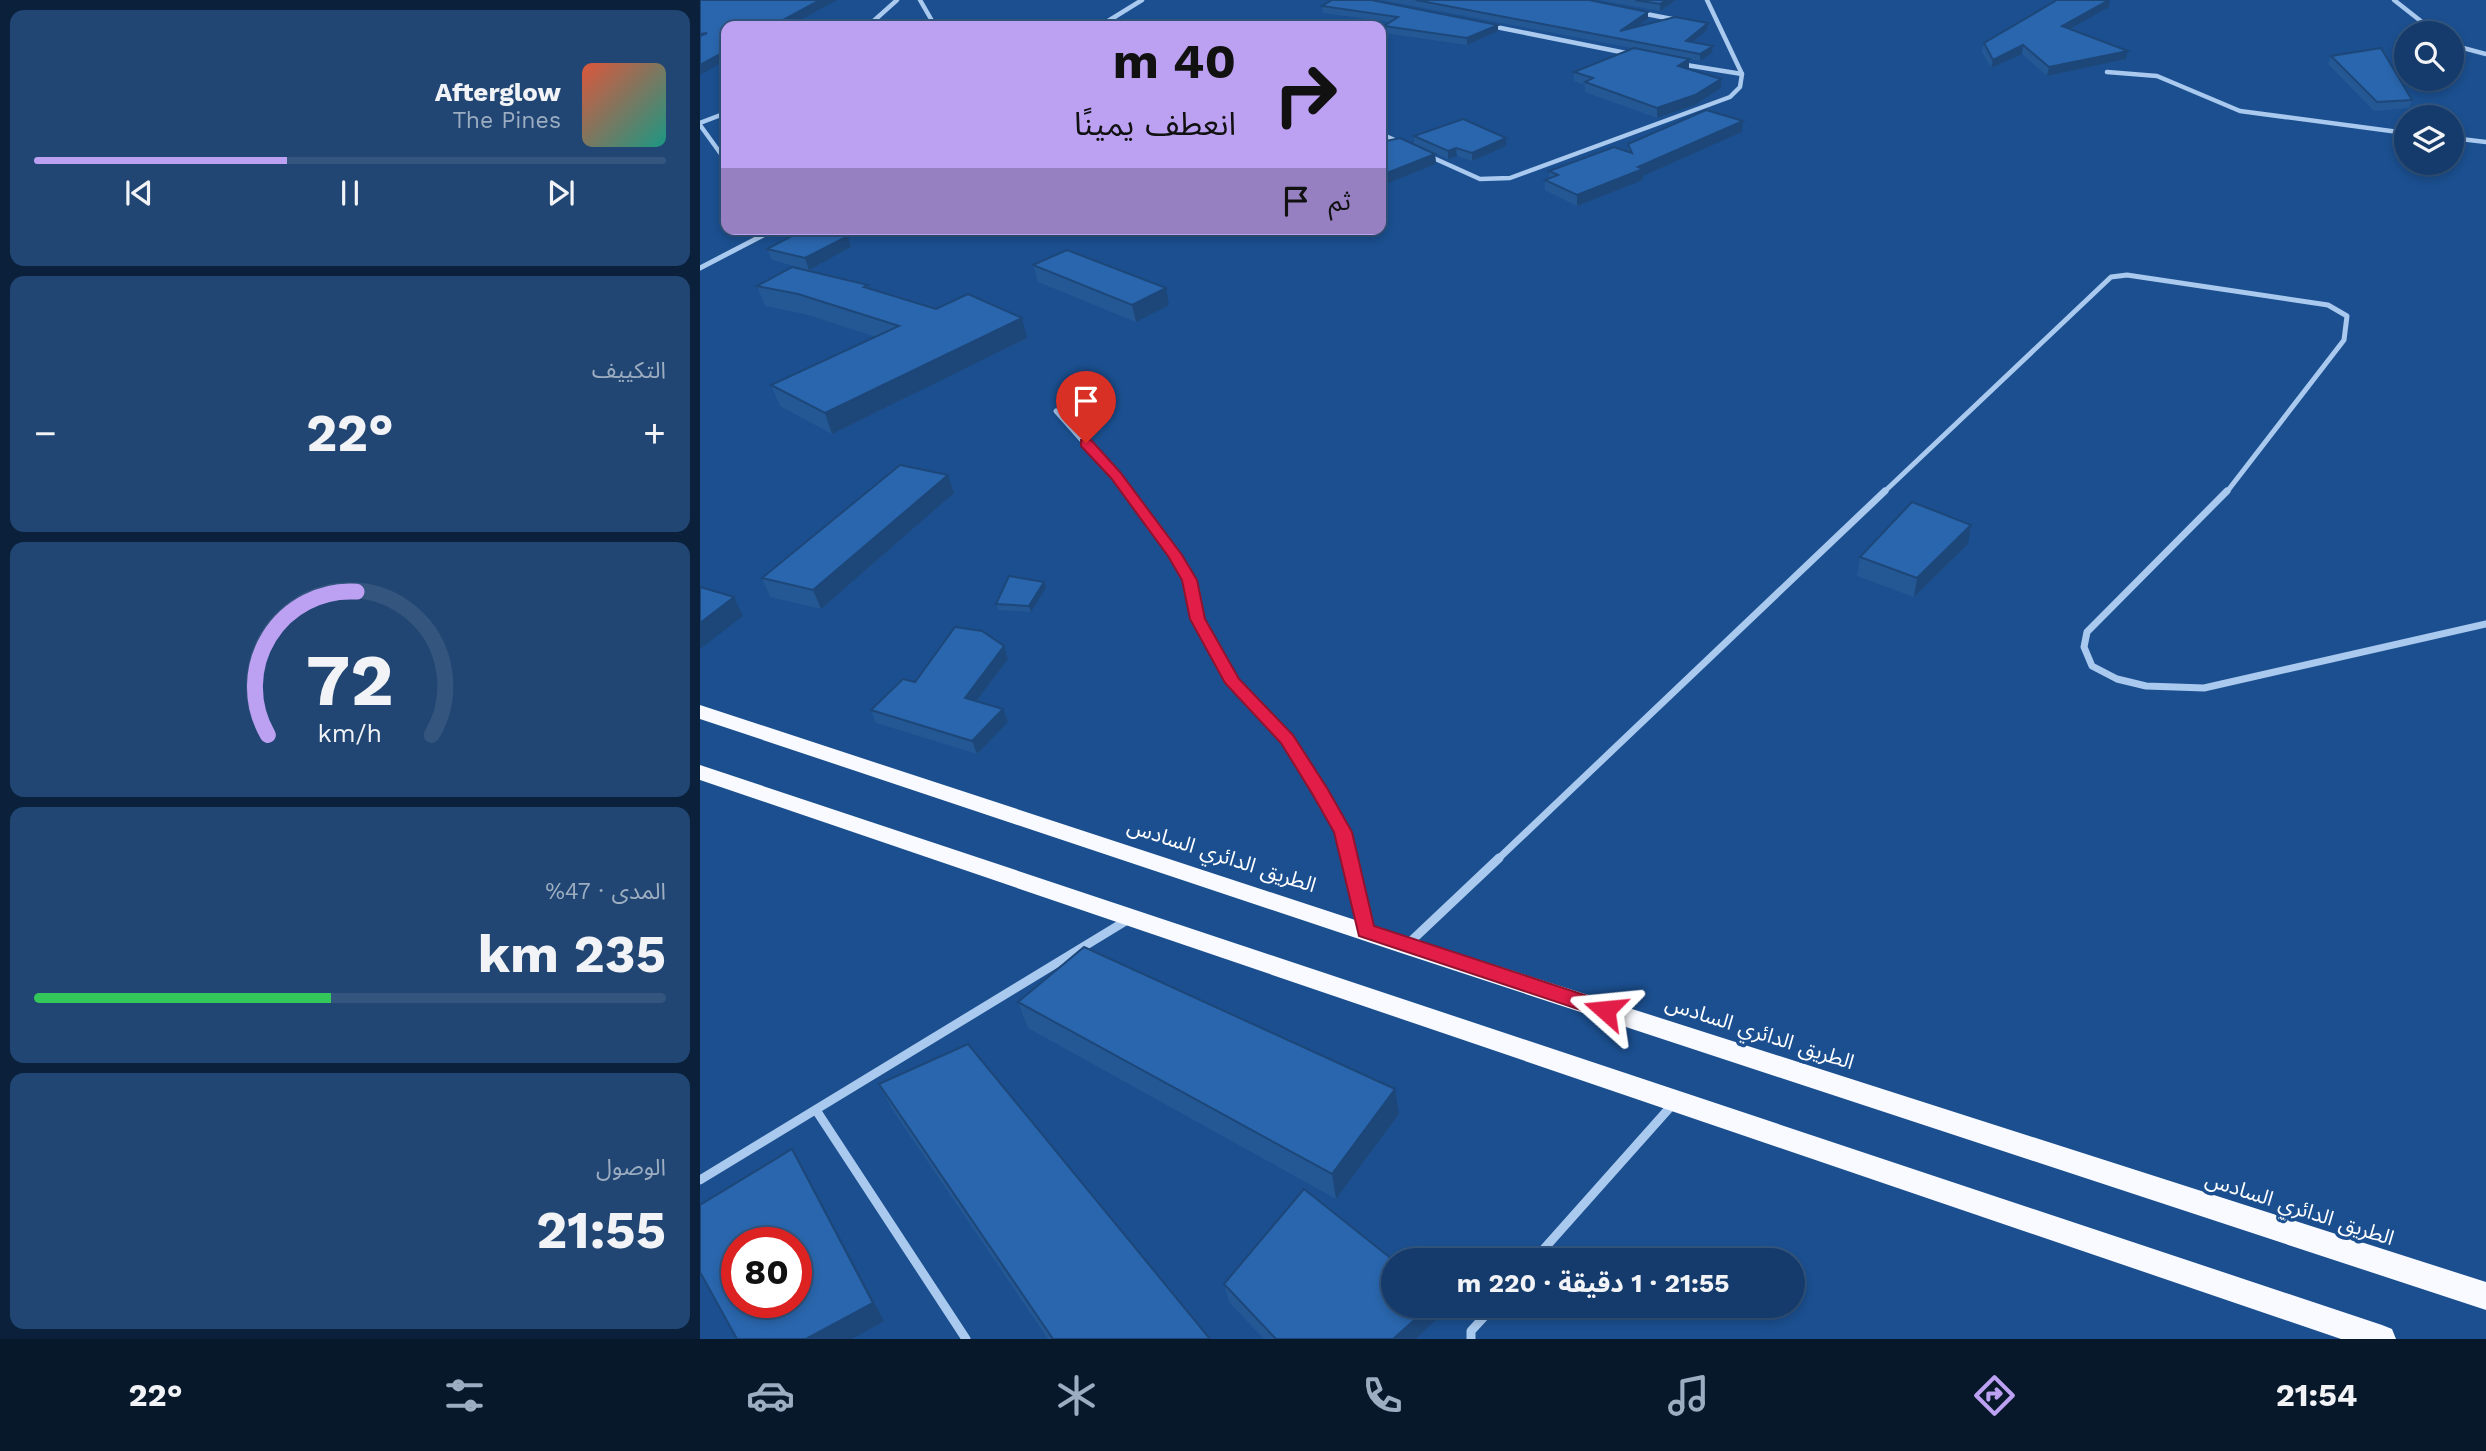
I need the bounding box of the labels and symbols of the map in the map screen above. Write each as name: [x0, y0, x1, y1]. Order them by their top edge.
pin: [1056, 371, 1116, 443]
street label: الطريق الدائري السادس: [1123, 813, 1320, 901]
position arrow: [1568, 973, 1642, 1047]
street label: الطريق الدائري السادس: [1661, 990, 1858, 1078]
street label: الطريق الدائري السادس: [2201, 1166, 2398, 1254]
speed limit sign: 80: [721, 1227, 812, 1318]

